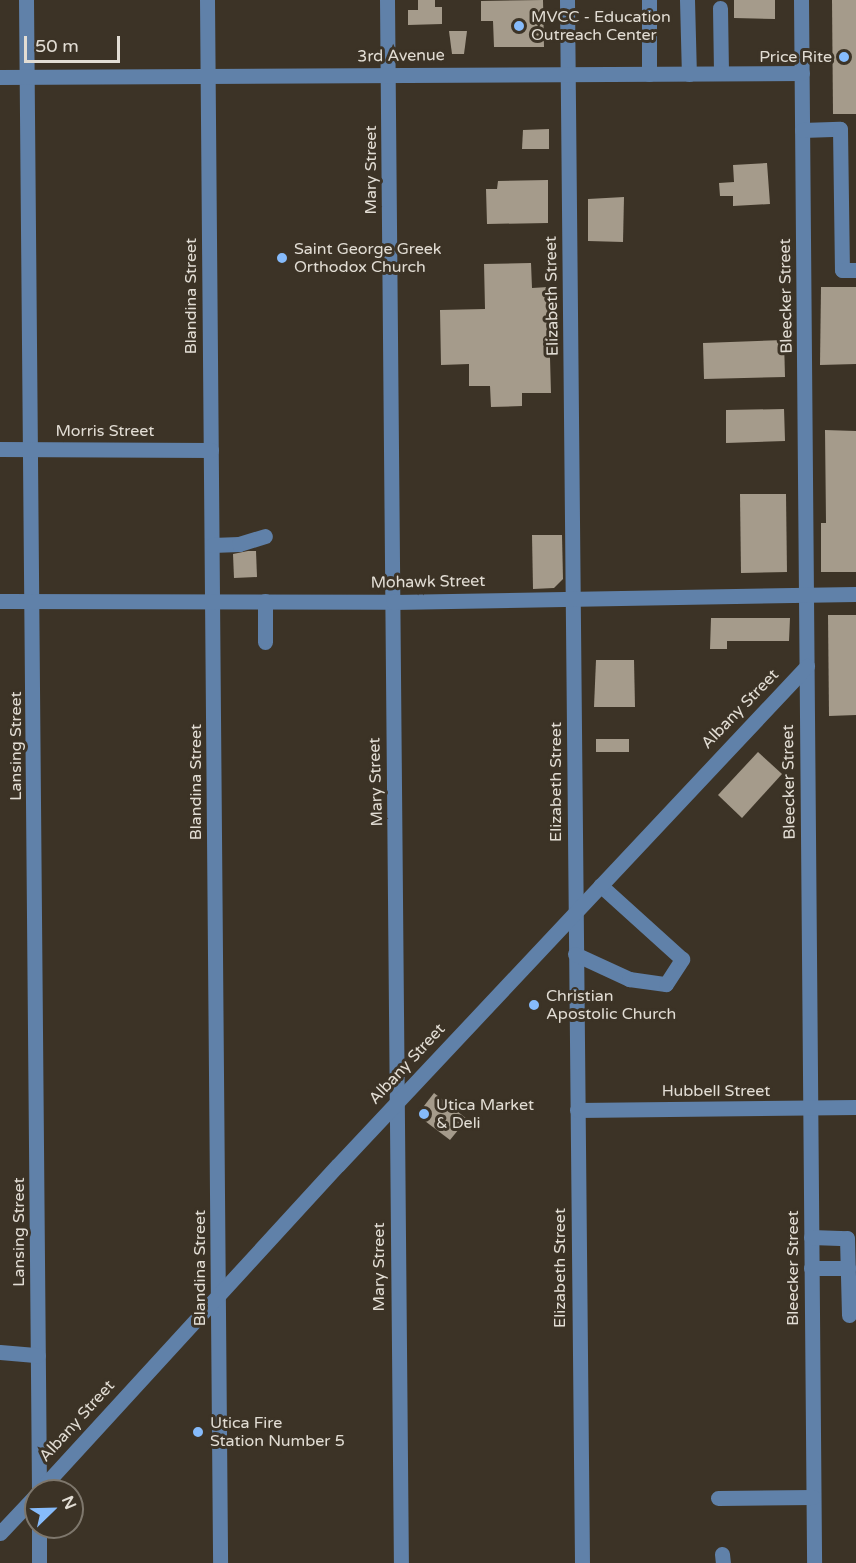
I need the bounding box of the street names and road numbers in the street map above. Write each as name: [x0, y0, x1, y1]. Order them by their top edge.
street label: 3rd Avenue: [357, 46, 445, 66]
street label: Mary Street: [361, 125, 381, 215]
street label: Elizabeth Street: [541, 236, 563, 356]
street label: Blandina Street: [181, 238, 201, 354]
street label: Bleecker Street: [775, 238, 797, 354]
street label: Morris Street: [56, 421, 154, 441]
street label: Mohawk Street: [370, 571, 486, 593]
street label: Albany Street: [697, 665, 783, 753]
street label: Lansing Street: [6, 691, 26, 801]
street label: Elizabeth Street: [546, 722, 566, 842]
street label: Blandina Street: [186, 724, 206, 840]
street label: Bleecker Street: [778, 724, 800, 840]
street label: Mary Street: [365, 737, 387, 827]
street label: Albany Street: [365, 1020, 449, 1108]
street label: Hubbell Street: [662, 1081, 770, 1101]
street label: Lansing Street: [9, 1177, 29, 1287]
street label: Elizabeth Street: [550, 1208, 570, 1328]
street label: Blandina Street: [190, 1210, 210, 1326]
street label: Bleecker Street: [783, 1210, 803, 1326]
street label: Mary Street: [369, 1222, 389, 1312]
street label: Albany Street: [35, 1376, 119, 1466]

